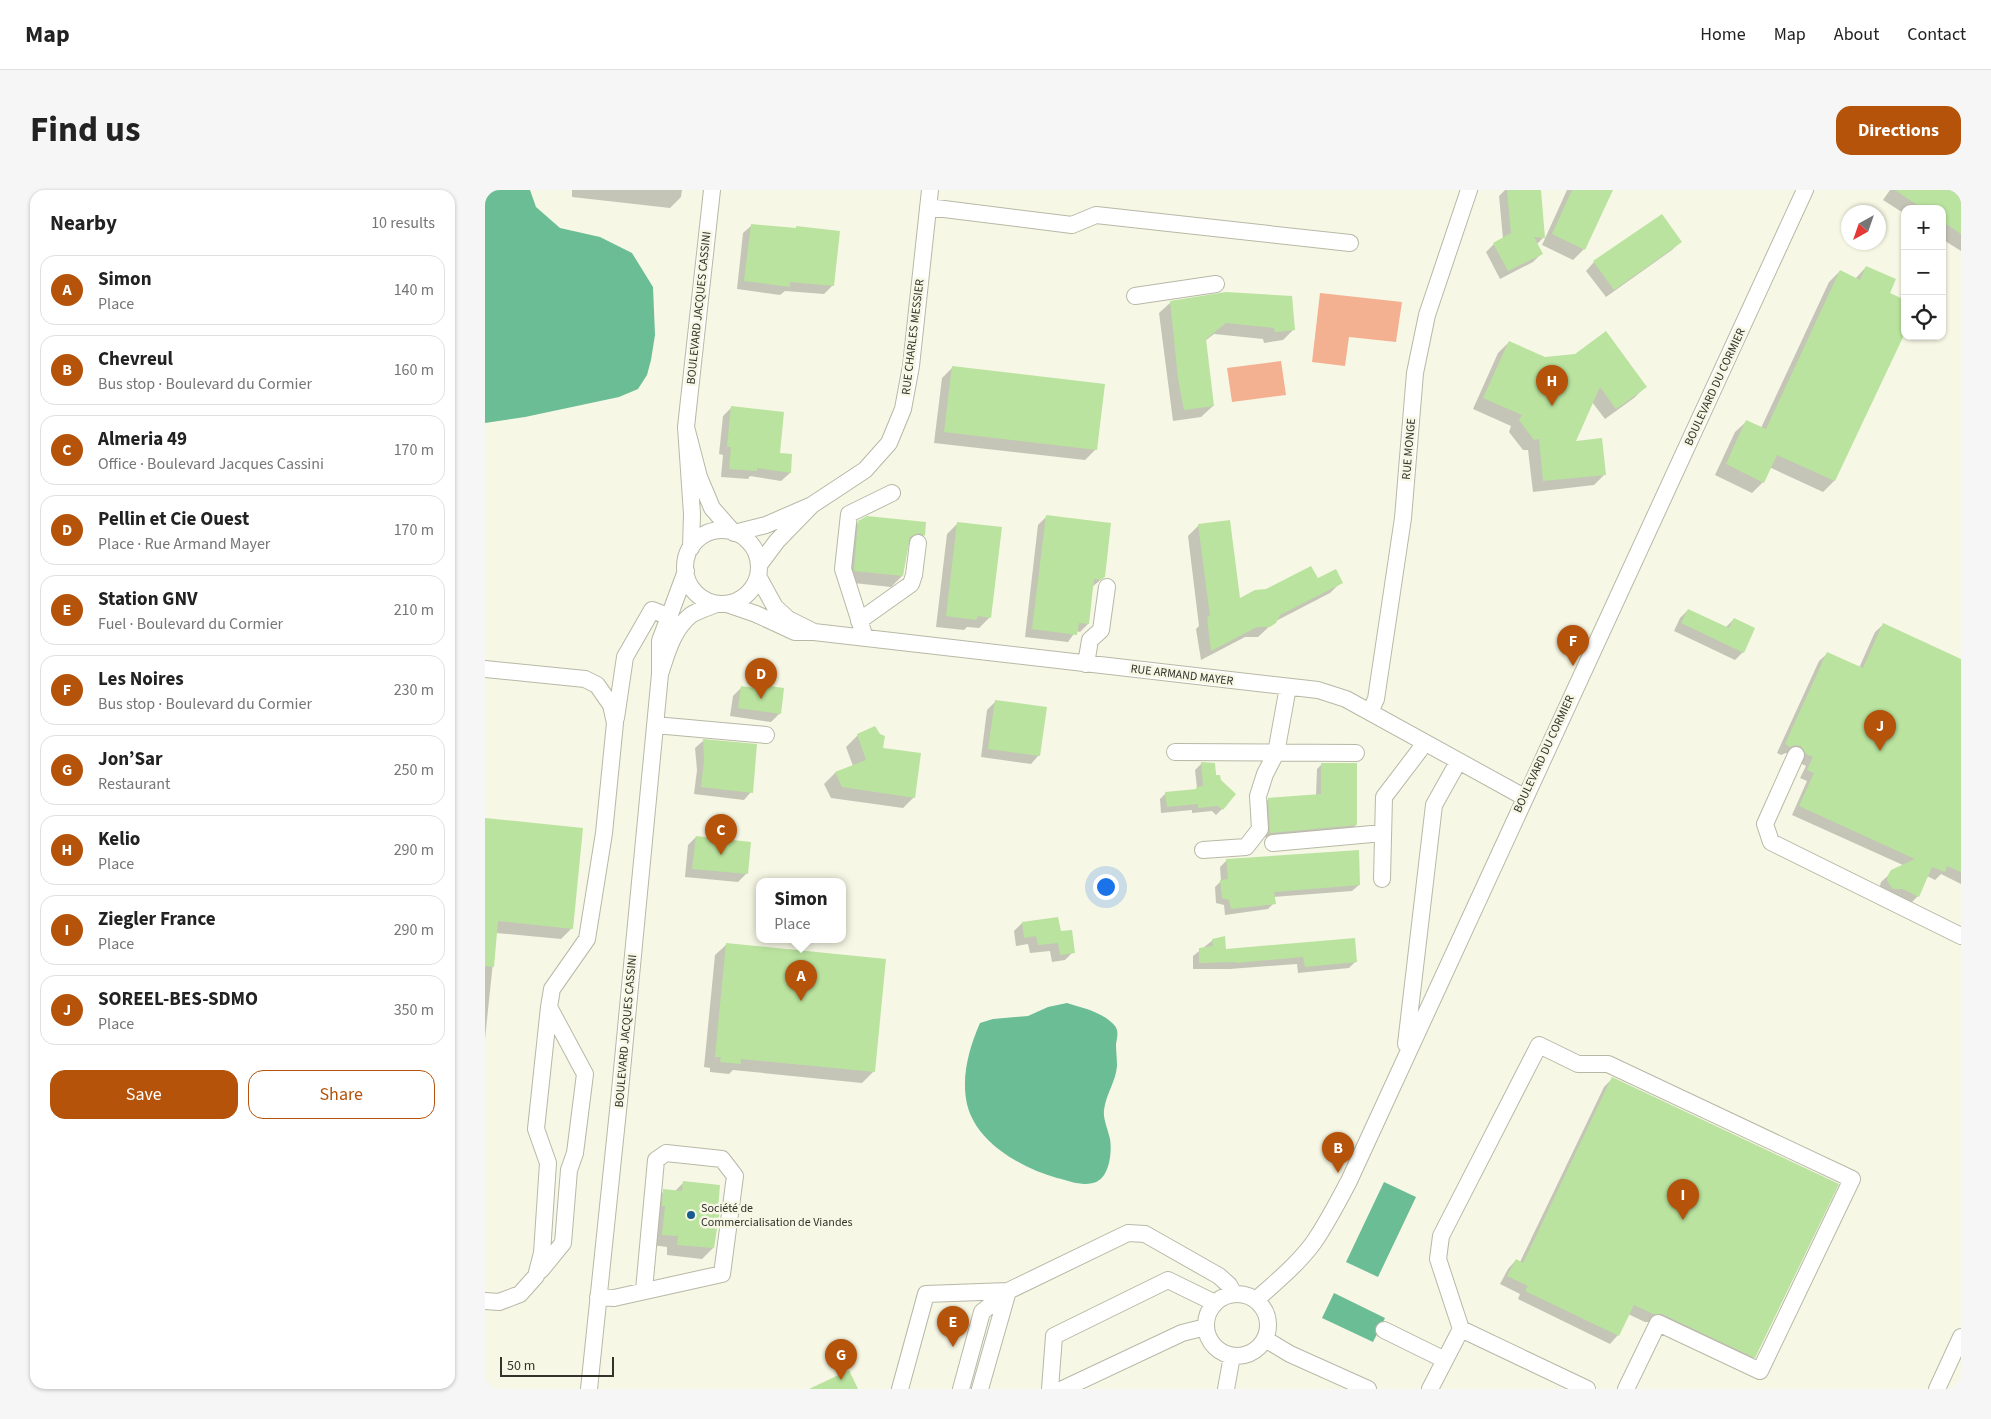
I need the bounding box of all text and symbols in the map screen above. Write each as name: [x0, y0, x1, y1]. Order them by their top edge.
text: Map: [25, 17, 70, 52]
text: Home: [1700, 22, 1746, 47]
text: Map: [1774, 22, 1806, 47]
text: About: [1834, 22, 1879, 47]
text: Contact: [1907, 22, 1966, 47]
text: Find us: [30, 105, 140, 155]
button: Directions: [1836, 106, 1961, 155]
north arrow: [1841, 205, 1886, 250]
map controls: [1901, 205, 1946, 340]
button: +: [1901, 205, 1946, 250]
text: Nearby: [50, 208, 117, 238]
text: 10 results: [371, 212, 435, 234]
street label: BOULEVARD JACQUES CASSINI: [683, 231, 715, 385]
button: −: [1901, 250, 1946, 295]
text: Simon: [98, 266, 152, 293]
street label: RUE CHARLES MESSIER: [897, 278, 929, 396]
text: A: [62, 279, 72, 301]
text: 140 m: [394, 279, 434, 301]
text: Place: [98, 293, 134, 315]
button: locate: [1901, 295, 1946, 340]
street label: BOULEVARD DU CORMIER: [1680, 325, 1750, 449]
text: Chevreul: [98, 346, 173, 373]
text: B: [62, 359, 72, 381]
text: 160 m: [394, 359, 434, 381]
pin: H: [1536, 365, 1568, 406]
text: Bus stop · Boulevard du Cormier: [98, 373, 312, 395]
street label: RUE MONGE: [1398, 418, 1420, 480]
text: Almeria 49: [98, 426, 187, 453]
text: C: [62, 439, 72, 461]
text: 170 m: [394, 439, 434, 461]
text: Office · Boulevard Jacques Cassini: [98, 453, 324, 475]
text: Pellin et Cie Ouest: [98, 506, 249, 533]
text: D: [62, 519, 72, 541]
text: 170 m: [394, 519, 434, 541]
text: Place · Rue Armand Mayer: [98, 533, 270, 555]
text: Station GNV: [98, 586, 198, 613]
text: E: [63, 599, 71, 621]
text: 210 m: [394, 599, 434, 621]
text: Fuel · Boulevard du Cormier: [98, 613, 283, 635]
pin: F: [1557, 625, 1589, 666]
pin: D: [745, 658, 777, 699]
street label: RUE ARMAND MAYER: [1130, 660, 1234, 690]
text: Les Noires: [98, 666, 184, 693]
text: F: [63, 679, 71, 701]
text: 230 m: [394, 679, 434, 701]
street label: BOULEVARD DU CORMIER: [1509, 692, 1579, 816]
text: Bus stop · Boulevard du Cormier: [98, 693, 312, 715]
pin: J: [1864, 710, 1896, 751]
text: Jon’Sar: [98, 746, 163, 773]
text: G: [62, 759, 72, 781]
text: 250 m: [394, 759, 434, 781]
text: Restaurant: [98, 773, 171, 795]
pin: C: [705, 814, 737, 855]
text: Kelio: [98, 826, 140, 853]
text: H: [62, 839, 72, 861]
text: 290 m: [394, 839, 434, 861]
text: Place: [98, 853, 134, 875]
your location: [1093, 874, 1119, 900]
popup: [756, 878, 846, 943]
text: Simon: [774, 886, 828, 913]
text: Ziegler France: [98, 906, 216, 933]
text: Place: [774, 913, 810, 935]
text: I: [65, 919, 69, 941]
text: 290 m: [394, 919, 434, 941]
text: Place: [98, 933, 134, 955]
street label: BOULEVARD JACQUES CASSINI: [611, 954, 641, 1108]
pin: A: [785, 960, 817, 1001]
text: SOREEL-BES-SDMO: [98, 986, 258, 1013]
text: J: [63, 999, 71, 1021]
text: 350 m: [394, 999, 434, 1021]
text: Place: [98, 1013, 134, 1035]
button: Save: [50, 1070, 238, 1119]
button: Share: [248, 1070, 435, 1119]
pin: B: [1322, 1132, 1354, 1173]
pin: I: [1667, 1179, 1699, 1220]
place label: Société de Commercialisation de Viandes: [701, 1200, 853, 1231]
marker: Société de Commercialisation de Viandes: [685, 1209, 697, 1221]
pin: E: [937, 1306, 969, 1347]
pin: G: [825, 1339, 857, 1380]
scale bar: [500, 1354, 614, 1377]
text: 50 m: [507, 1356, 535, 1376]

